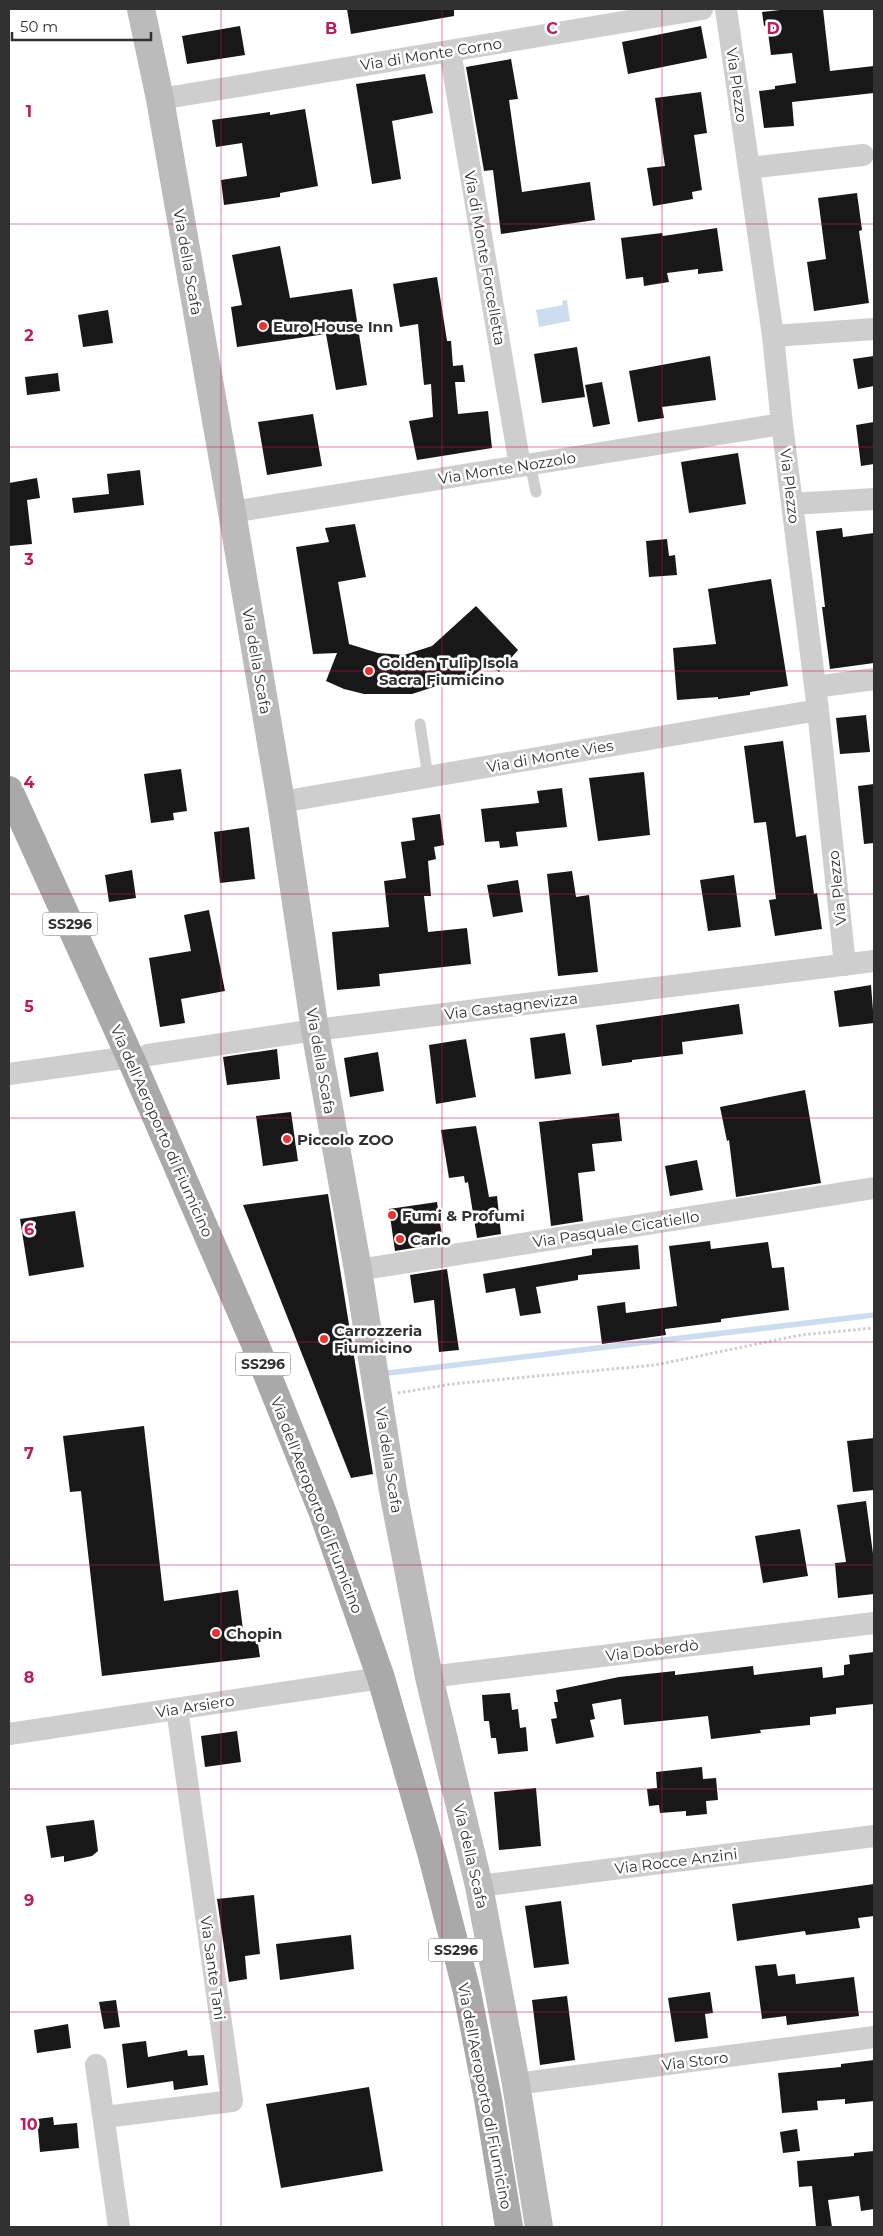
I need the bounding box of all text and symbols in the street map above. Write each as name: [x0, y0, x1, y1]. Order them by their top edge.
scale bar: [12, 10, 151, 42]
text: 50 m: [20, 17, 58, 36]
text: B: [325, 19, 337, 38]
text: C: [546, 19, 558, 38]
text: D: [766, 19, 780, 38]
street label: Via di Monte Corno: [359, 33, 503, 75]
street label: Via Plezzo: [722, 46, 752, 124]
text: 1: [26, 102, 32, 121]
street label: Via di Monte Forcelletta: [460, 169, 510, 347]
street label: Via della Scafa: [169, 207, 207, 317]
place label: Euro House Inn: [273, 317, 393, 336]
marker: Euro House Inn: [257, 320, 269, 332]
text: 2: [24, 326, 34, 345]
street label: Via Plezzo: [776, 447, 804, 525]
street label: Via Monte Nozzolo: [437, 448, 577, 488]
text: 3: [23, 550, 34, 569]
street label: Via della Scafa: [238, 606, 276, 716]
place label: Golden Tulip Isola Sacra Fiumicino: [379, 653, 519, 689]
marker: Golden Tulip Isola Sacra Fiumicino: [363, 665, 375, 677]
street label: Via di Monte Vies: [485, 735, 615, 777]
text: 4: [23, 773, 35, 792]
street label: Via Plezzo: [824, 850, 850, 926]
road number: SS296: [42, 912, 98, 936]
street label: Via Castagnevizza: [443, 988, 579, 1024]
text: 5: [24, 997, 34, 1016]
street label: Via della Scafa: [302, 1006, 340, 1116]
street label: Via dell'Aeroporto di Fiumicino: [106, 1022, 218, 1240]
place label: Piccolo ZOO: [297, 1130, 394, 1149]
marker: Piccolo ZOO: [281, 1133, 293, 1145]
place label: Fumi & Profumi: [402, 1206, 525, 1225]
street label: Via Pasquale Cicatiello: [531, 1206, 701, 1252]
marker: Fumi & Profumi: [386, 1209, 398, 1221]
text: 6: [24, 1220, 34, 1239]
place label: Carlo: [410, 1230, 451, 1249]
marker: Carlo: [394, 1233, 406, 1245]
place label: Carrozzeria Fiumicino: [334, 1321, 422, 1357]
marker: Carrozzeria Fiumicino: [318, 1333, 330, 1345]
road number: SS296: [236, 1352, 290, 1376]
street label: Via dell'Aeroporto di Fiumicino: [267, 1394, 367, 1616]
street label: Via della Scafa: [371, 1405, 407, 1515]
text: 7: [24, 1444, 34, 1463]
place label: Chopin: [226, 1624, 282, 1643]
marker: Chopin: [210, 1627, 222, 1639]
street label: Via Doberdò: [604, 1635, 700, 1665]
text: 8: [24, 1668, 34, 1687]
street label: Via Arsiero: [154, 1690, 236, 1722]
street label: Via della Scafa: [450, 1802, 492, 1910]
street label: Via Rocce Anzini: [613, 1844, 739, 1878]
text: 9: [24, 1891, 34, 1910]
street label: Via Sante Tani: [196, 1915, 230, 2021]
road number: SS296: [428, 1938, 484, 1962]
street label: Via dell'Aeroporto di Fiumicino: [454, 1981, 516, 2211]
street label: Via Storo: [661, 2048, 729, 2074]
text: 10: [20, 2115, 38, 2134]

